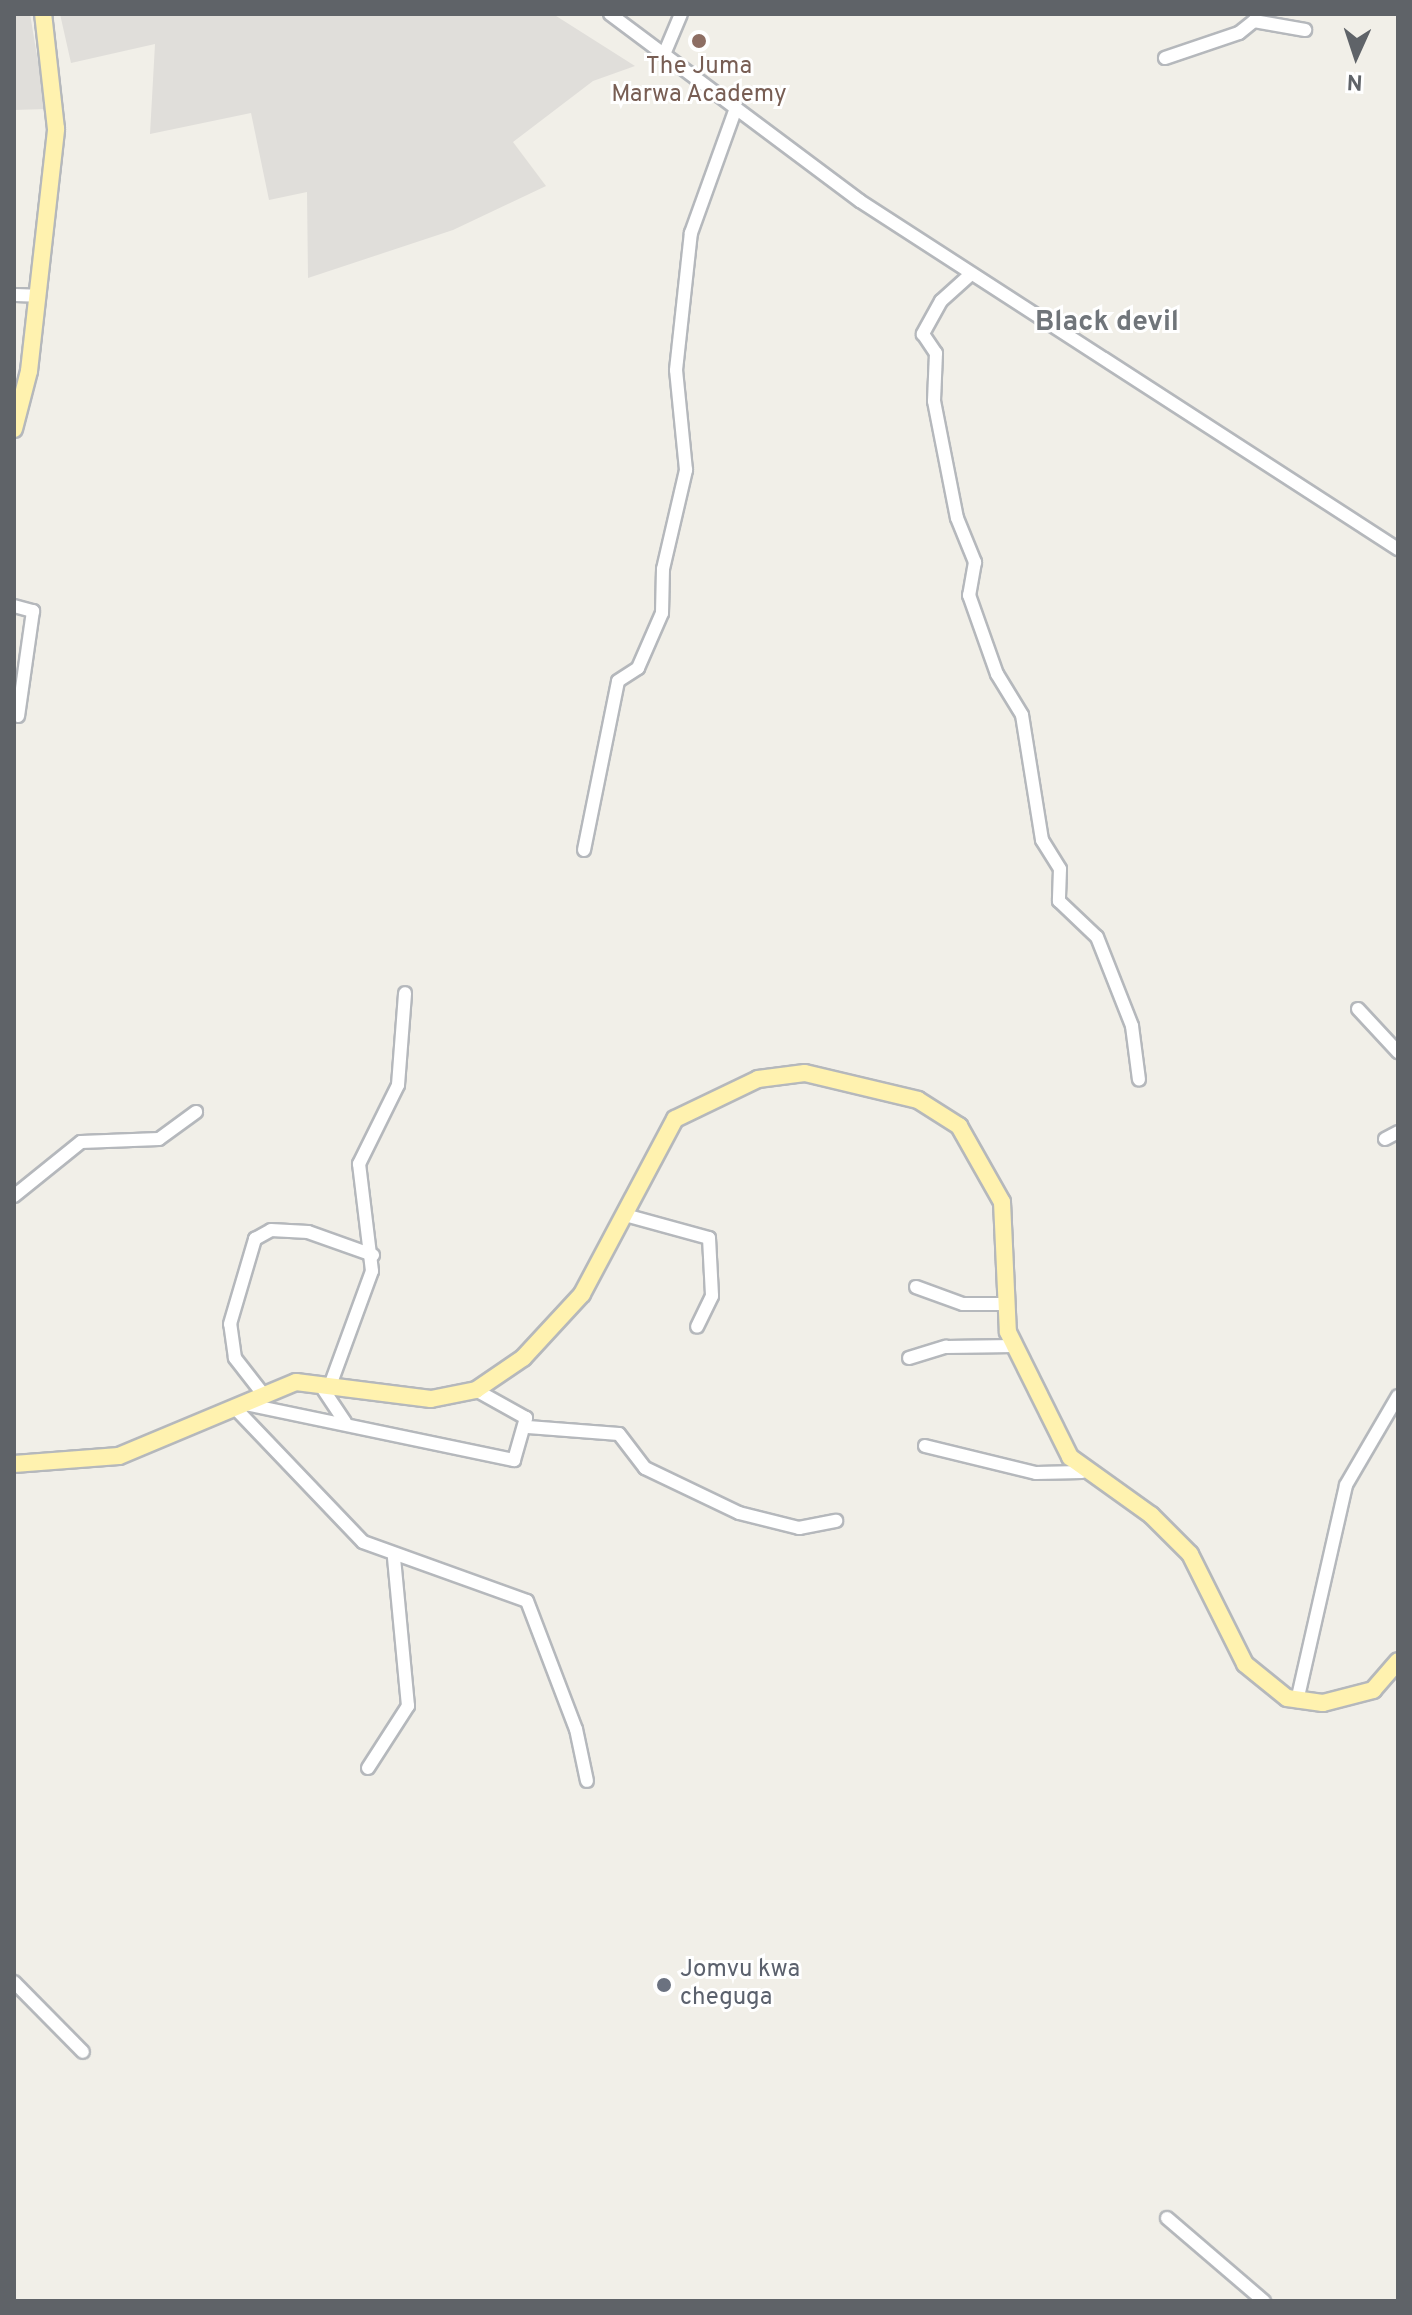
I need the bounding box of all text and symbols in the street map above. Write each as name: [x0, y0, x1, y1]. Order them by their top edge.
north arrow: [1316, 16, 1396, 96]
marker: The Juma Marwa Academy: [690, 32, 708, 50]
place label: The Juma Marwa Academy: [611, 54, 787, 110]
text: N: [1346, 67, 1363, 94]
district label: Black devil: [1035, 306, 1179, 340]
place label: Jomvu kwa cheguga: [680, 1957, 800, 2013]
marker: Jomvu kwa cheguga: [655, 1976, 673, 1994]

